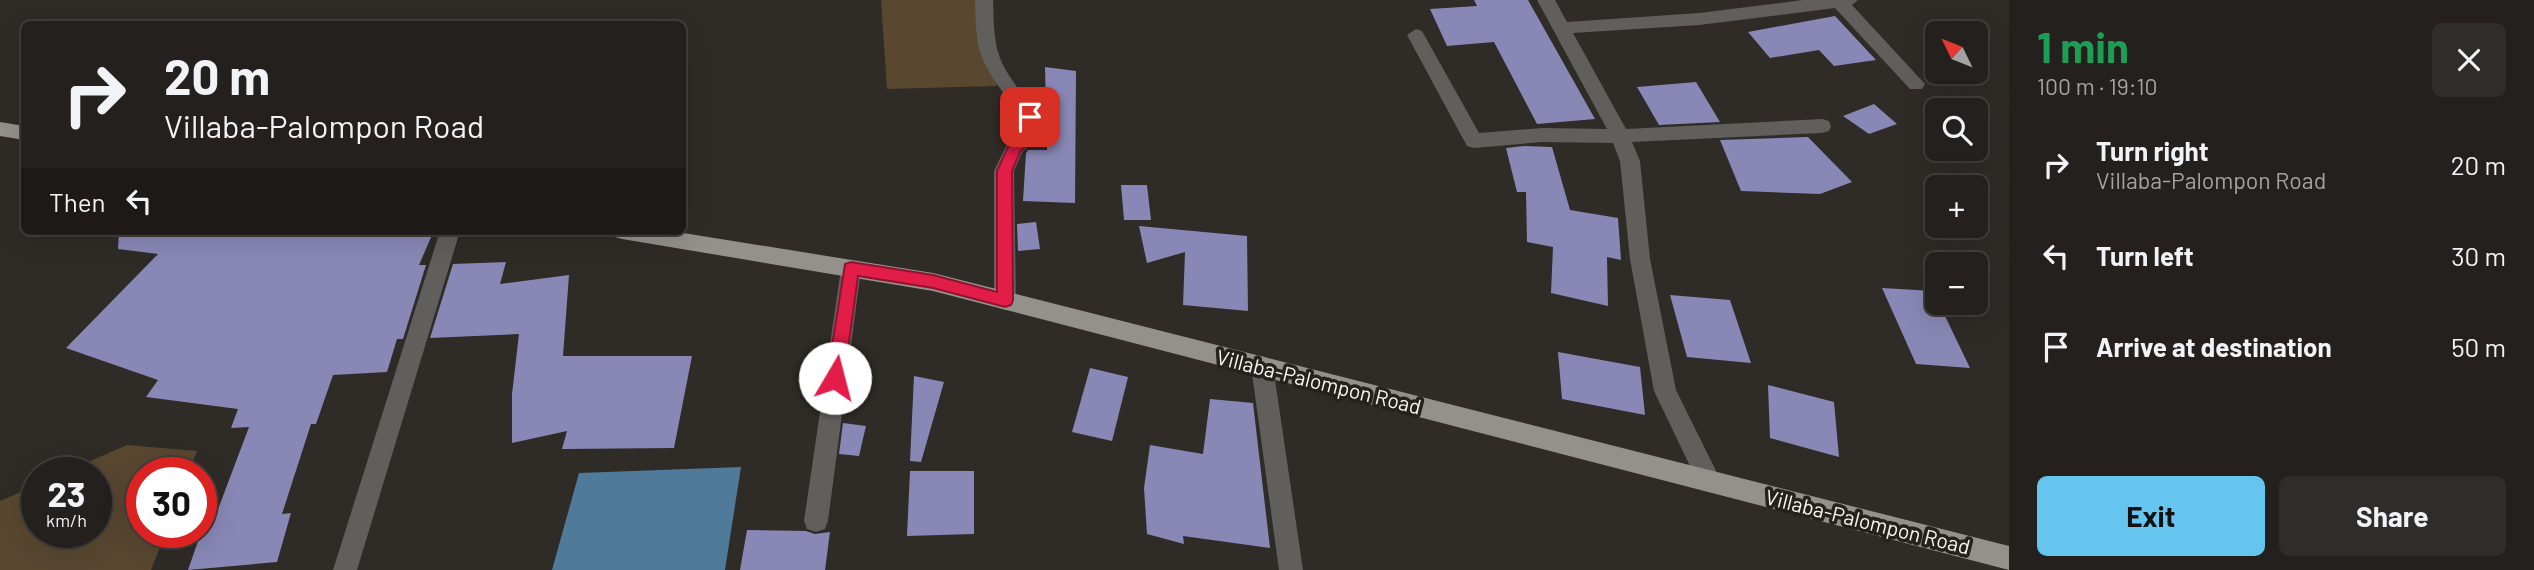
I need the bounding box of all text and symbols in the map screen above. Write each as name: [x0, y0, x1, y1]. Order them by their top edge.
north arrow: [1925, 21, 1988, 84]
map controls: [1925, 21, 1988, 315]
text: 1 min: [2037, 21, 2129, 71]
button: close: [2432, 23, 2506, 97]
text: 20 m: [164, 46, 270, 105]
icon: right: [49, 49, 140, 140]
text: 100 m · 19:10: [2037, 72, 2158, 100]
pin: [1000, 87, 1060, 147]
icon: arrive: [1011, 98, 1049, 136]
button: search: [1925, 98, 1988, 161]
text: Villaba-Palompon Road: [164, 106, 484, 144]
text: Turn right: [2096, 135, 2209, 166]
icon: right: [2037, 146, 2075, 184]
text: 20 m: [2451, 149, 2506, 180]
text: Villaba-Palompon Road: [2096, 166, 2326, 194]
button: +: [1925, 175, 1988, 238]
icon: left: [120, 182, 158, 220]
text: Then: [49, 186, 106, 217]
icon: left: [2037, 237, 2075, 275]
text: Turn left: [2096, 240, 2194, 271]
text: 30 m: [2451, 240, 2506, 271]
button: −: [1925, 252, 1988, 315]
icon: arrive: [2037, 328, 2075, 366]
text: Arrive at destination: [2096, 331, 2332, 362]
text: 50 m: [2451, 331, 2506, 362]
position arrow: [798, 341, 872, 415]
street label: Villaba-Palompon Road: [1214, 343, 1424, 419]
speed limit sign: 30: [126, 457, 217, 548]
text: 23: [47, 472, 86, 514]
button: Exit: [2037, 476, 2265, 556]
button: Share: [2279, 476, 2506, 556]
street label: Villaba-Palompon Road: [1763, 483, 1973, 559]
text: km/h: [46, 509, 87, 531]

